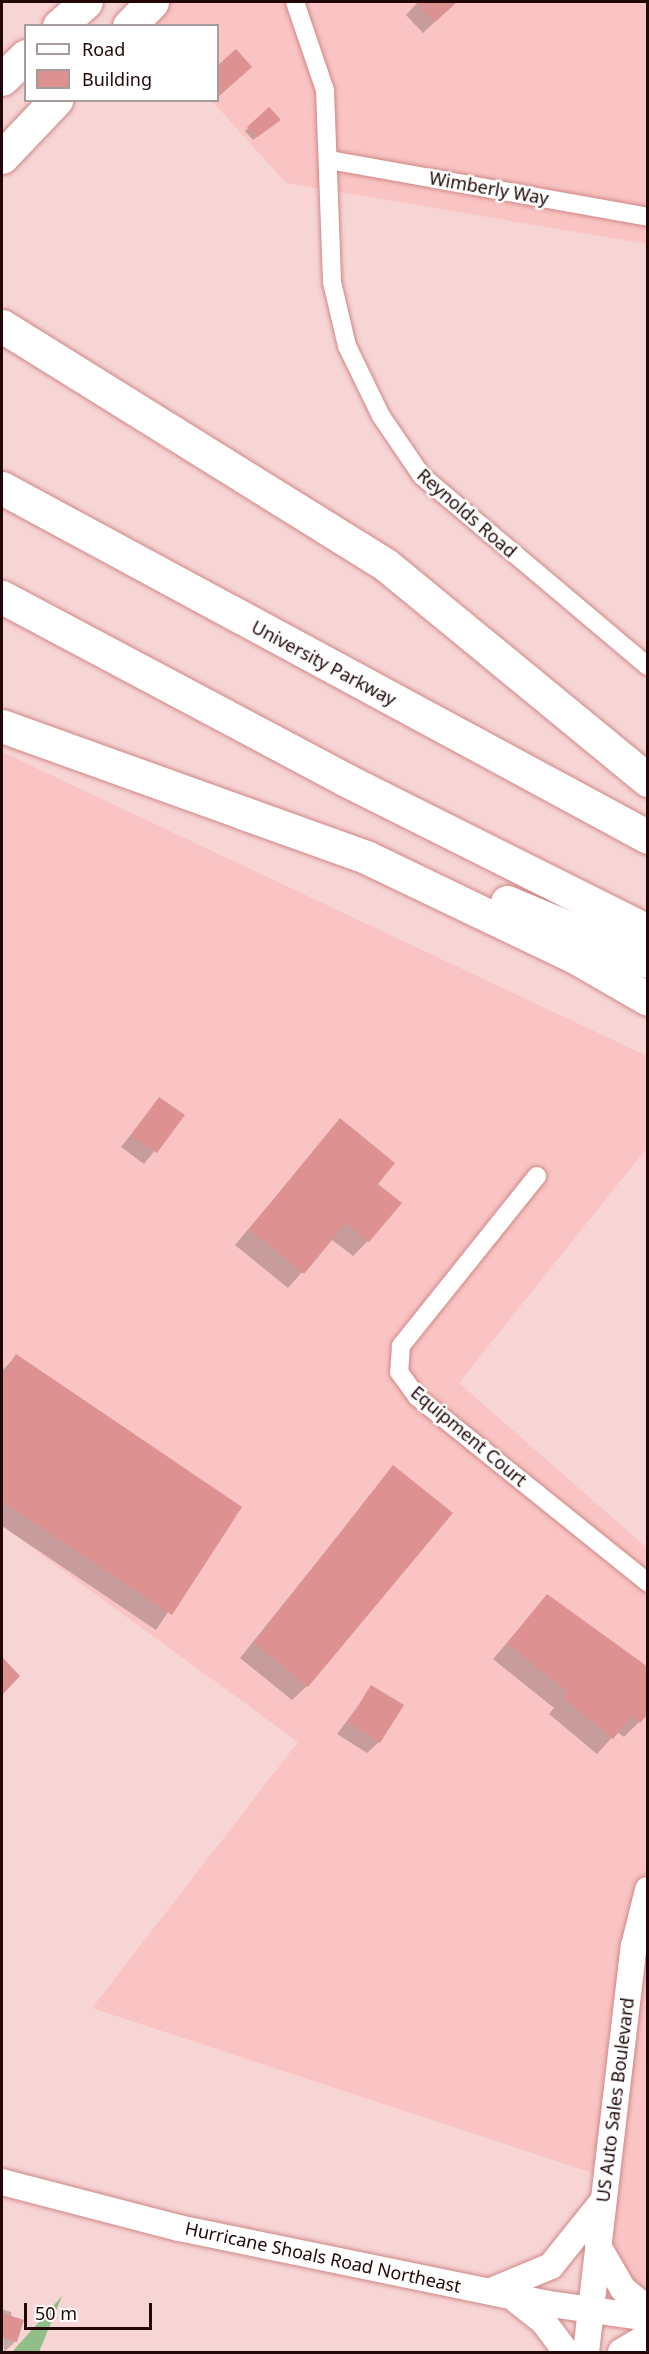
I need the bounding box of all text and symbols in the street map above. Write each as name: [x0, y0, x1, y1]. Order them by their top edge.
legend: [24, 24, 219, 102]
text: Road: [82, 37, 125, 61]
text: Building: [82, 67, 152, 91]
street label: Wimberly Way: [428, 167, 550, 209]
street label: Reynolds Road: [413, 464, 521, 562]
street label: University Parkway: [248, 616, 400, 710]
street label: Equipment Court: [407, 1381, 531, 1491]
street label: US Auto Sales Boulevard: [592, 1996, 638, 2204]
street label: Hurricane Shoals Road Northeast: [183, 2217, 463, 2297]
scale bar: [27, 2291, 154, 2329]
text: 50 m: [35, 2301, 77, 2325]

